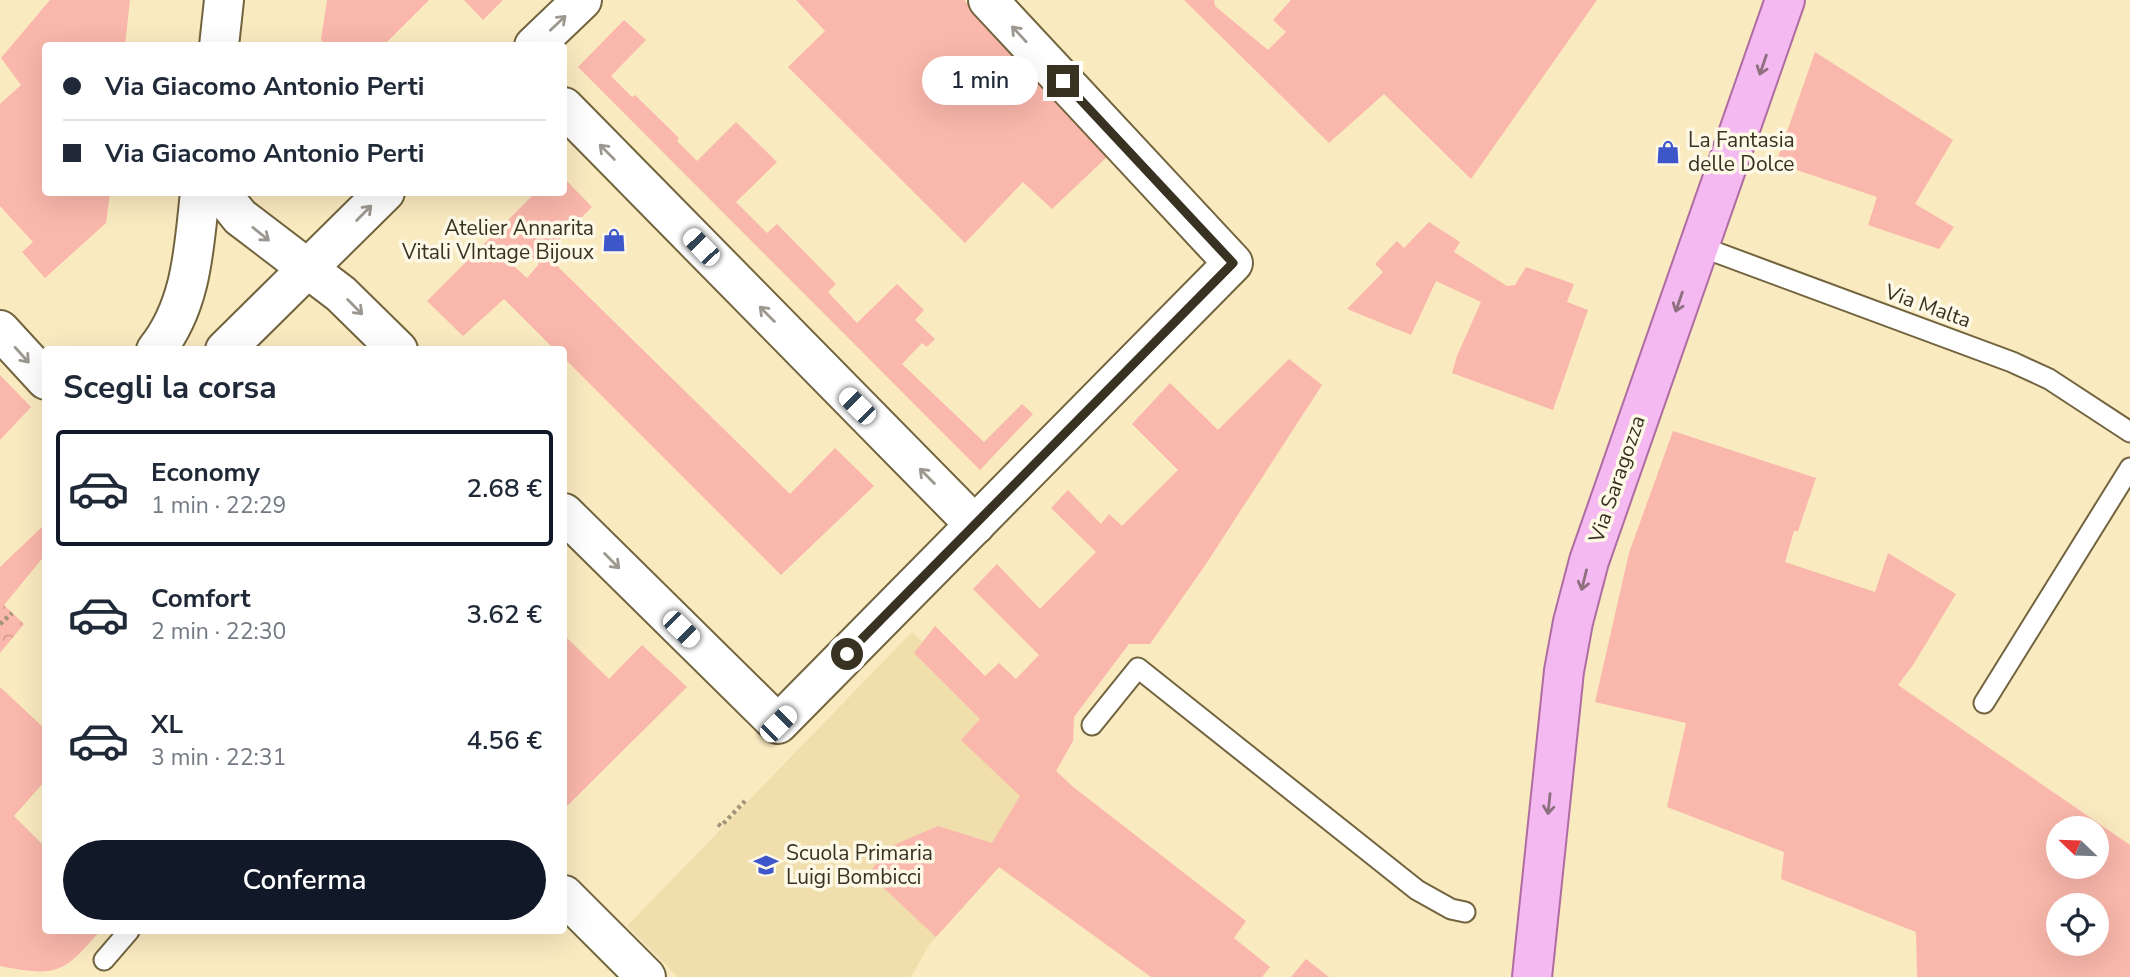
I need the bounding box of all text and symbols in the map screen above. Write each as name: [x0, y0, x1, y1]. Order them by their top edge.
one-way arrow: [549, 14, 566, 31]
one-way arrow: [1011, 26, 1028, 43]
one-way arrow: [1756, 53, 1768, 75]
callout: 1 min: [923, 56, 1038, 106]
text: 1 min: [951, 65, 1009, 96]
route end: [1047, 65, 1079, 97]
text: Via Giacomo Antonio Perti: [105, 69, 424, 104]
place label: La Fantasia delle Dolce: [1688, 126, 1795, 178]
text: Via Giacomo Antonio Perti: [105, 136, 424, 171]
shop icon: La Fantasia delle Dolce: [1654, 138, 1682, 166]
one-way arrow: [599, 144, 616, 161]
one-way arrow: [355, 205, 372, 222]
place label: Atelier Annarita Vitali VIntage Bijoux: [401, 214, 594, 266]
car: [679, 225, 724, 269]
one-way arrow: [251, 226, 270, 241]
shop icon: Atelier Annarita Vitali VIntage Bijoux: [600, 226, 628, 254]
street label: Via Malta: [1880, 277, 1975, 334]
one-way arrow: [1672, 291, 1684, 313]
one-way arrow: [346, 299, 363, 316]
one-way arrow: [759, 306, 776, 323]
one-way arrow: [14, 346, 31, 363]
text: Scegli la corsa: [63, 366, 277, 409]
car: [835, 384, 880, 428]
street label: Via Saragozza: [1582, 412, 1652, 547]
text: Economy: [151, 455, 260, 490]
icon: car: [67, 457, 130, 520]
one-way arrow: [918, 468, 935, 485]
text: 2.68 €: [467, 471, 542, 506]
text: 1 min · 22:29: [151, 490, 286, 521]
one-way arrow: [603, 553, 620, 570]
one-way arrow: [1577, 568, 1590, 590]
text: Comfort: [151, 581, 251, 616]
icon: car: [67, 583, 130, 646]
text: 3.62 €: [467, 597, 542, 632]
car: [659, 607, 704, 651]
text: 2 min · 22:30: [151, 616, 286, 647]
route start: [831, 638, 863, 670]
car: [756, 702, 801, 746]
text: XL: [151, 707, 183, 742]
icon: car: [67, 709, 130, 772]
text: 4.56 €: [467, 723, 542, 758]
text: 3 min · 22:31: [151, 742, 286, 773]
one-way arrow: [1543, 792, 1556, 815]
north arrow: [2046, 816, 2109, 878]
map controls: [2046, 816, 2109, 956]
place label: Scuola Primaria Luigi Bombicci: [786, 839, 933, 891]
button: Conferma: [63, 840, 546, 920]
school or university icon: Scuola Primaria Luigi Bombicci: [752, 851, 780, 879]
button: locate: [2046, 893, 2109, 956]

